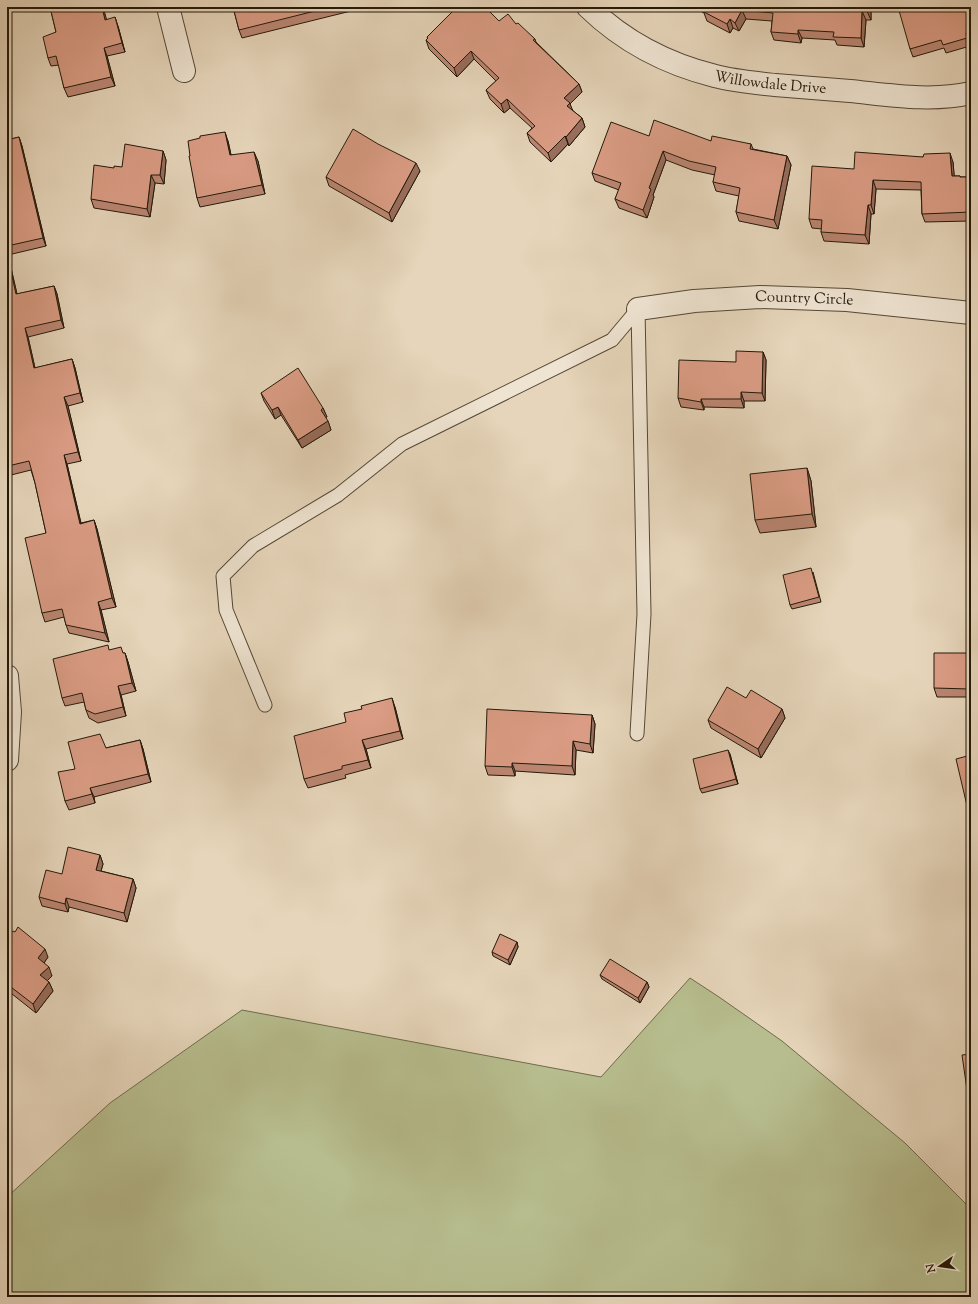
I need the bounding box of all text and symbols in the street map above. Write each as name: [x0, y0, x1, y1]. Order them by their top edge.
street label: Willowdale Drive: [712, 66, 827, 100]
street label: Country Circle: [755, 286, 854, 311]
north arrow: [920, 1246, 960, 1286]
text: N: [922, 1262, 940, 1275]

